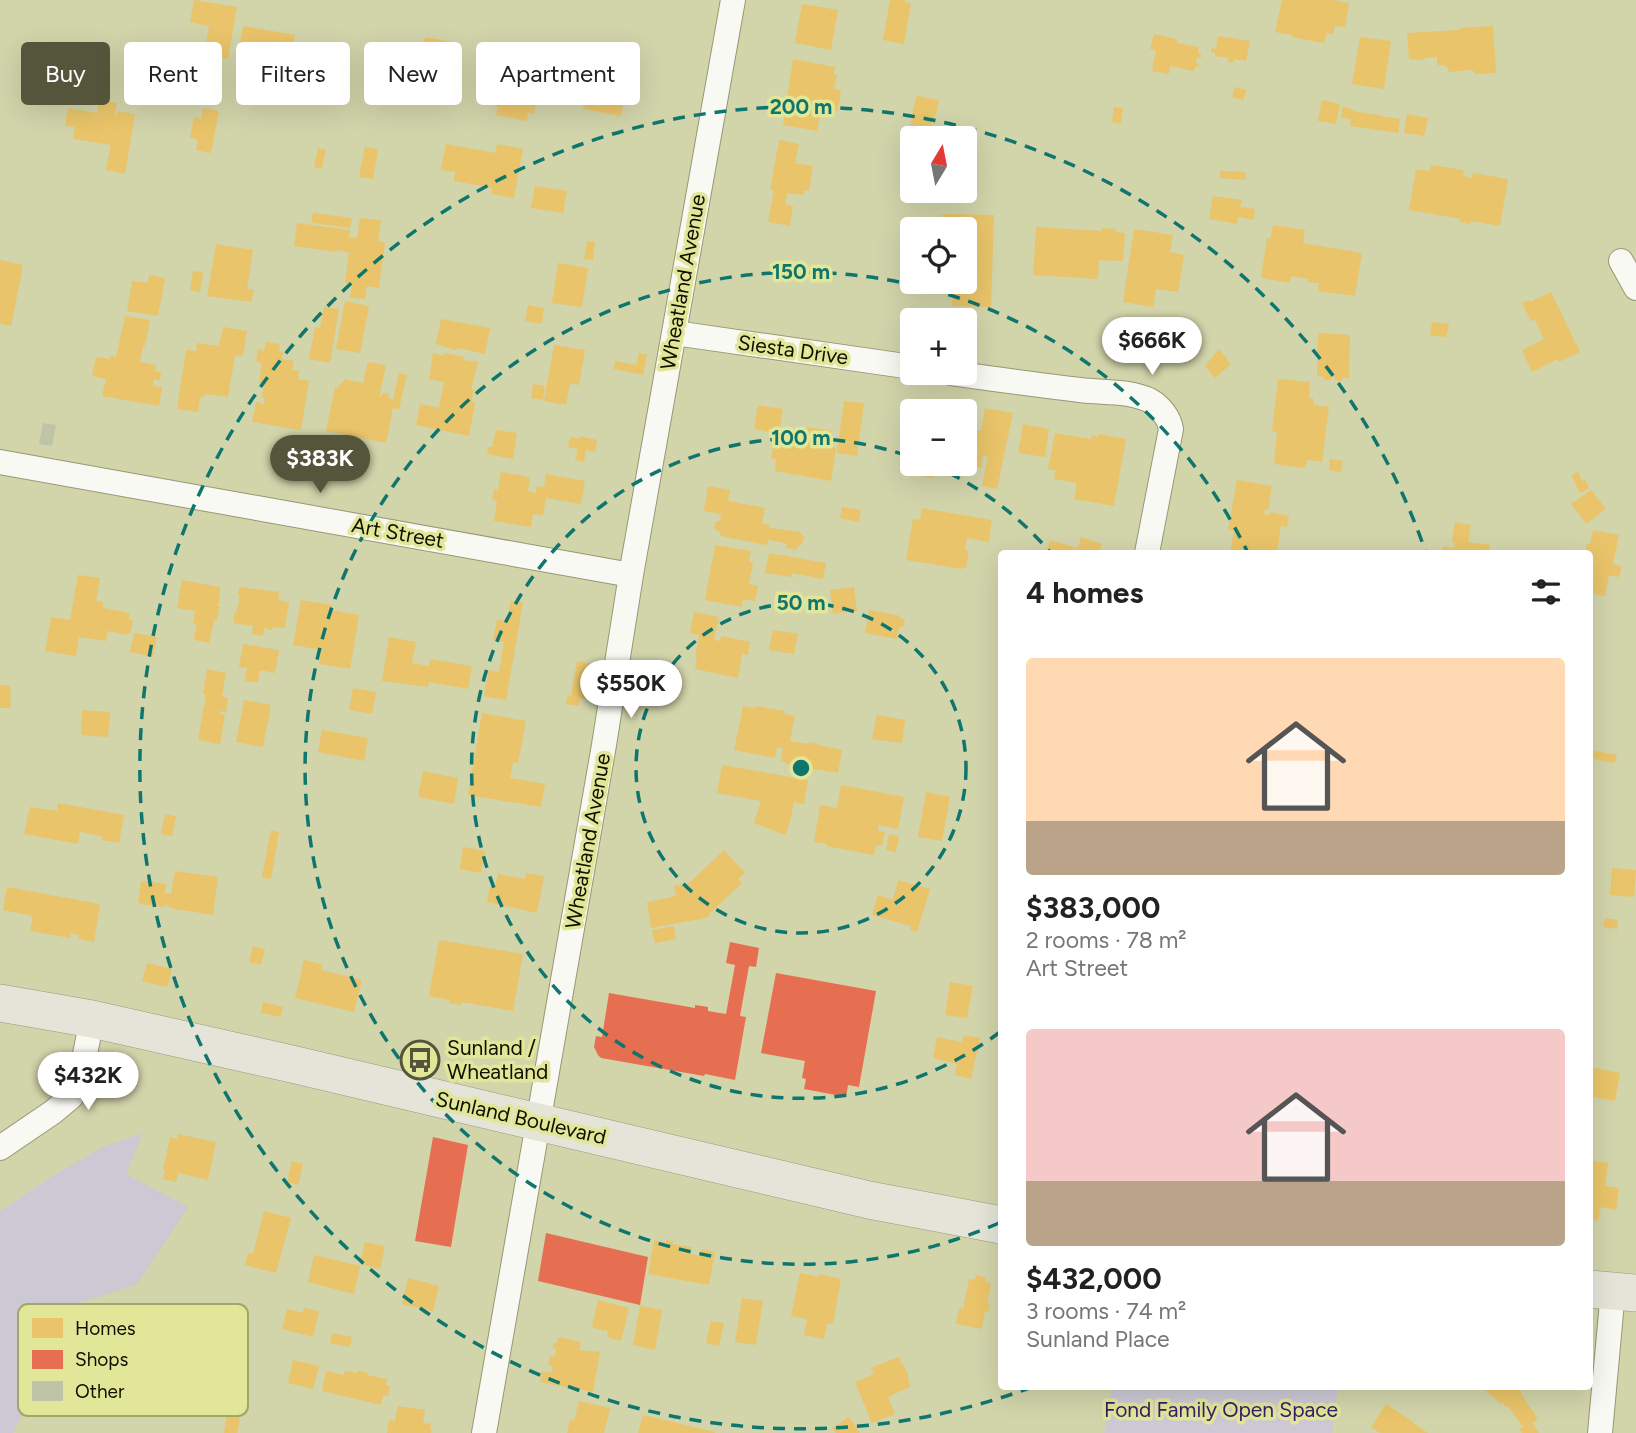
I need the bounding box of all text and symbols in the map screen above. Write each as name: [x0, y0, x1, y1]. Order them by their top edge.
chip: Buy: [21, 42, 110, 105]
chip: Rent: [124, 42, 222, 105]
chip: Filters: [236, 42, 350, 105]
chip: New: [364, 42, 462, 105]
chip: Apartment: [476, 42, 640, 105]
text: 200 m: [770, 94, 832, 119]
north arrow: [900, 126, 976, 203]
map controls: [900, 126, 977, 476]
street label: Wheatland Avenue: [655, 192, 710, 372]
button: locate: [900, 217, 977, 294]
text: 150 m: [772, 259, 830, 284]
button: +: [900, 308, 977, 385]
pin: $666K: [1103, 318, 1201, 377]
text: $666K: [1118, 326, 1186, 354]
street label: Siesta Drive: [736, 329, 850, 370]
button: −: [900, 399, 977, 476]
text: 100 m: [771, 425, 831, 450]
pin: $383K: [271, 435, 369, 495]
text: $383K: [286, 444, 354, 472]
street label: Art Street: [350, 512, 446, 553]
icon: filters: [1527, 573, 1565, 611]
text: 4 homes: [1026, 574, 1143, 611]
text: 50 m: [776, 590, 826, 615]
pin: $550K: [582, 660, 680, 720]
text: $550K: [596, 669, 666, 697]
icon: home: [1233, 703, 1359, 829]
street label: Wheatland Avenue: [560, 751, 615, 931]
centre of rings: [789, 756, 813, 780]
text: $383,000: [1026, 889, 1160, 926]
text: 2 rooms · 78 m²: [1026, 926, 1187, 954]
text: Art Street: [1026, 954, 1128, 982]
place label: Sunland / Wheatland: [447, 1035, 548, 1084]
bus stop icon: Sunland / Wheatland: [399, 1039, 441, 1081]
pin: $432K: [39, 1052, 137, 1112]
text: $432K: [54, 1061, 122, 1089]
icon: home: [1233, 1074, 1359, 1200]
street label: Sunland Boulevard: [433, 1086, 609, 1149]
text: $432,000: [1026, 1260, 1162, 1297]
text: 3 rooms · 74 m²: [1026, 1297, 1186, 1325]
legend: [18, 1304, 248, 1416]
text: Homes: [75, 1317, 136, 1340]
text: Sunland Place: [1026, 1325, 1170, 1353]
text: Shops: [75, 1348, 129, 1371]
text: Other: [75, 1380, 125, 1403]
park label: Fond Family Open Space: [1104, 1397, 1338, 1422]

